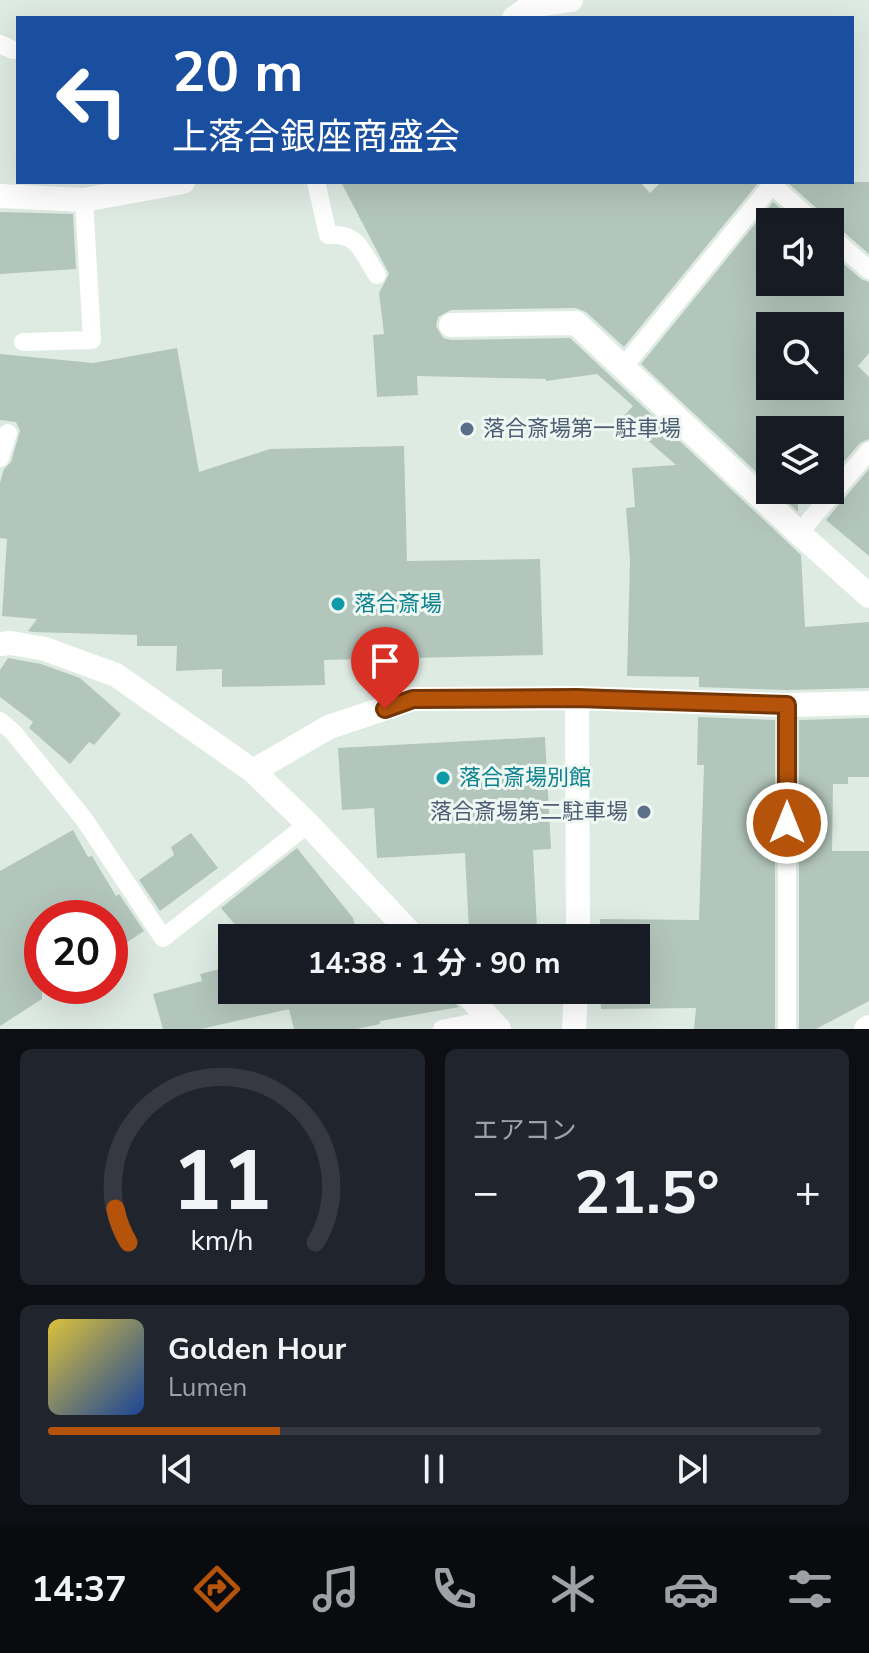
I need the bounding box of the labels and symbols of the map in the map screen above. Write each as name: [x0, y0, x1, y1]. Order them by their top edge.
place label: 落合斎場第一駐車場: [483, 414, 681, 444]
marker: 落合斎場第一駐車場: [458, 420, 476, 438]
place label: 落合斎場: [354, 589, 442, 619]
marker: 落合斎場: [329, 595, 347, 613]
pin: [351, 627, 419, 709]
place label: 落合斎場別館: [459, 763, 591, 793]
marker: 落合斎場別館: [434, 769, 452, 787]
position arrow: [745, 781, 829, 865]
place label: 落合斎場第二駐車場: [430, 797, 628, 827]
marker: 落合斎場第二駐車場: [635, 803, 653, 821]
speed limit sign: 20: [24, 900, 128, 1004]

